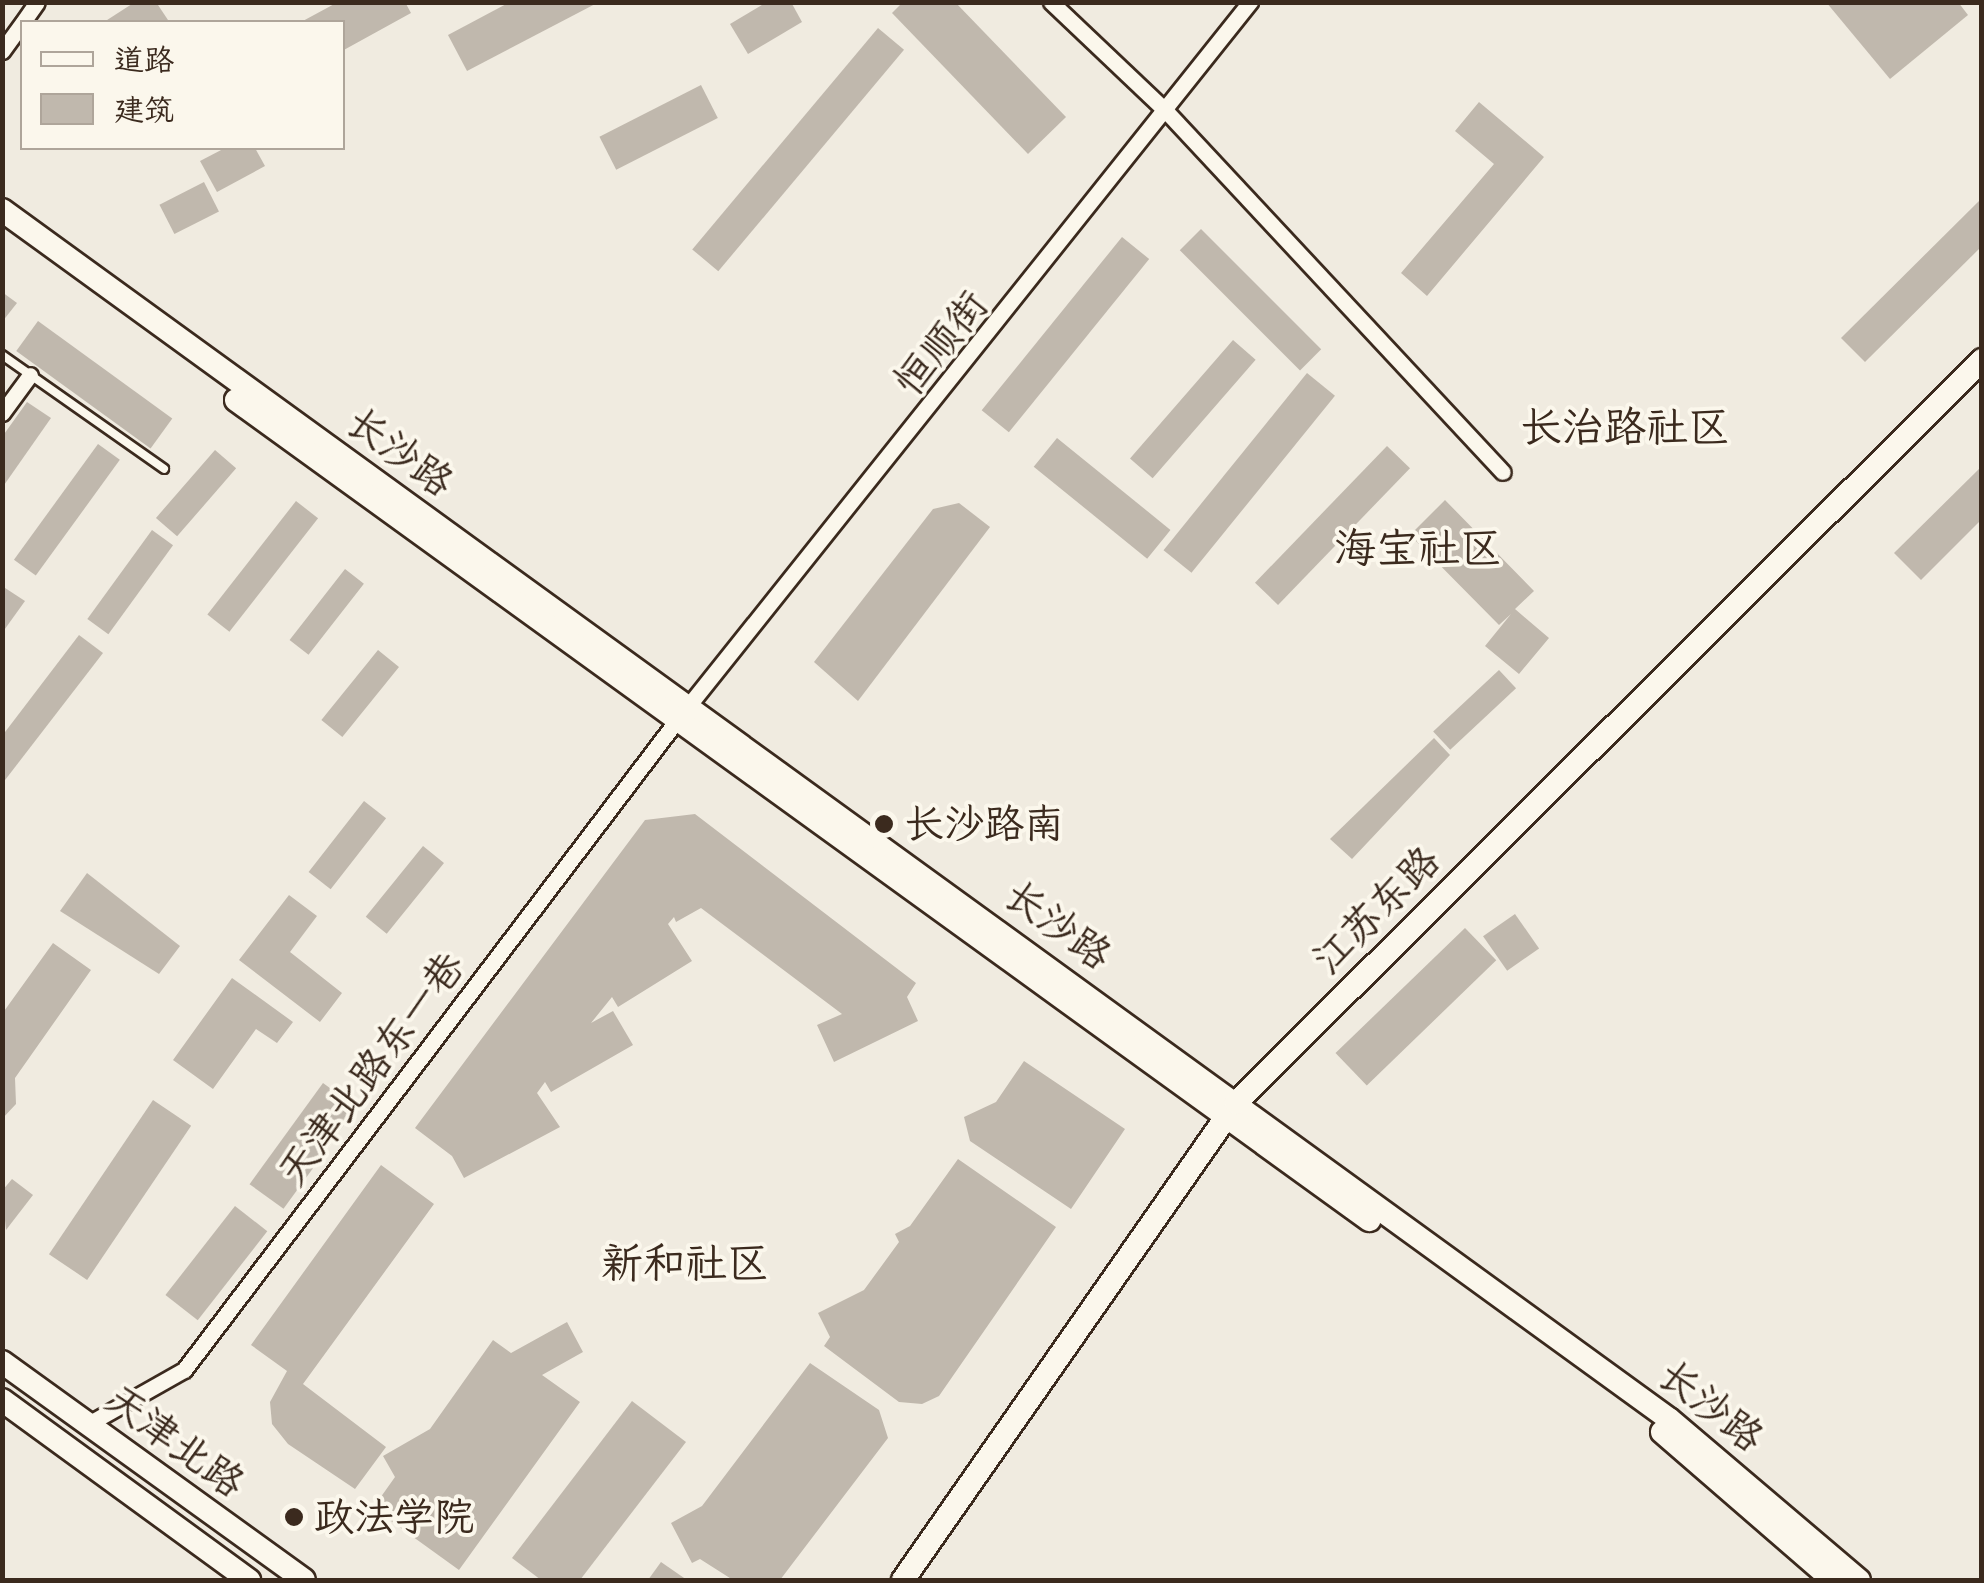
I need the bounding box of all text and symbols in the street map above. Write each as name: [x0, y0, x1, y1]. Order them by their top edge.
legend: [20, 20, 345, 150]
text: 道路: [114, 41, 174, 79]
text: 建筑: [114, 91, 174, 129]
street label: 恒顺街: [885, 281, 997, 405]
street label: 长沙路: [337, 397, 463, 507]
district label: 长治路社区: [1520, 403, 1730, 453]
district label: 海宝社区: [1334, 524, 1502, 574]
place label: 长沙路南: [904, 800, 1064, 848]
marker: 长沙路南: [873, 813, 895, 835]
street label: 江苏东路: [1302, 836, 1450, 984]
street label: 长沙路: [995, 870, 1121, 980]
street label: 天津北路东一巷: [268, 943, 474, 1195]
district label: 新和社区: [601, 1239, 769, 1289]
street label: 长沙路: [1649, 1350, 1773, 1462]
street label: 天津北路: [96, 1375, 254, 1507]
place label: 政法学院: [314, 1493, 474, 1541]
marker: 政法学院: [283, 1506, 305, 1528]

